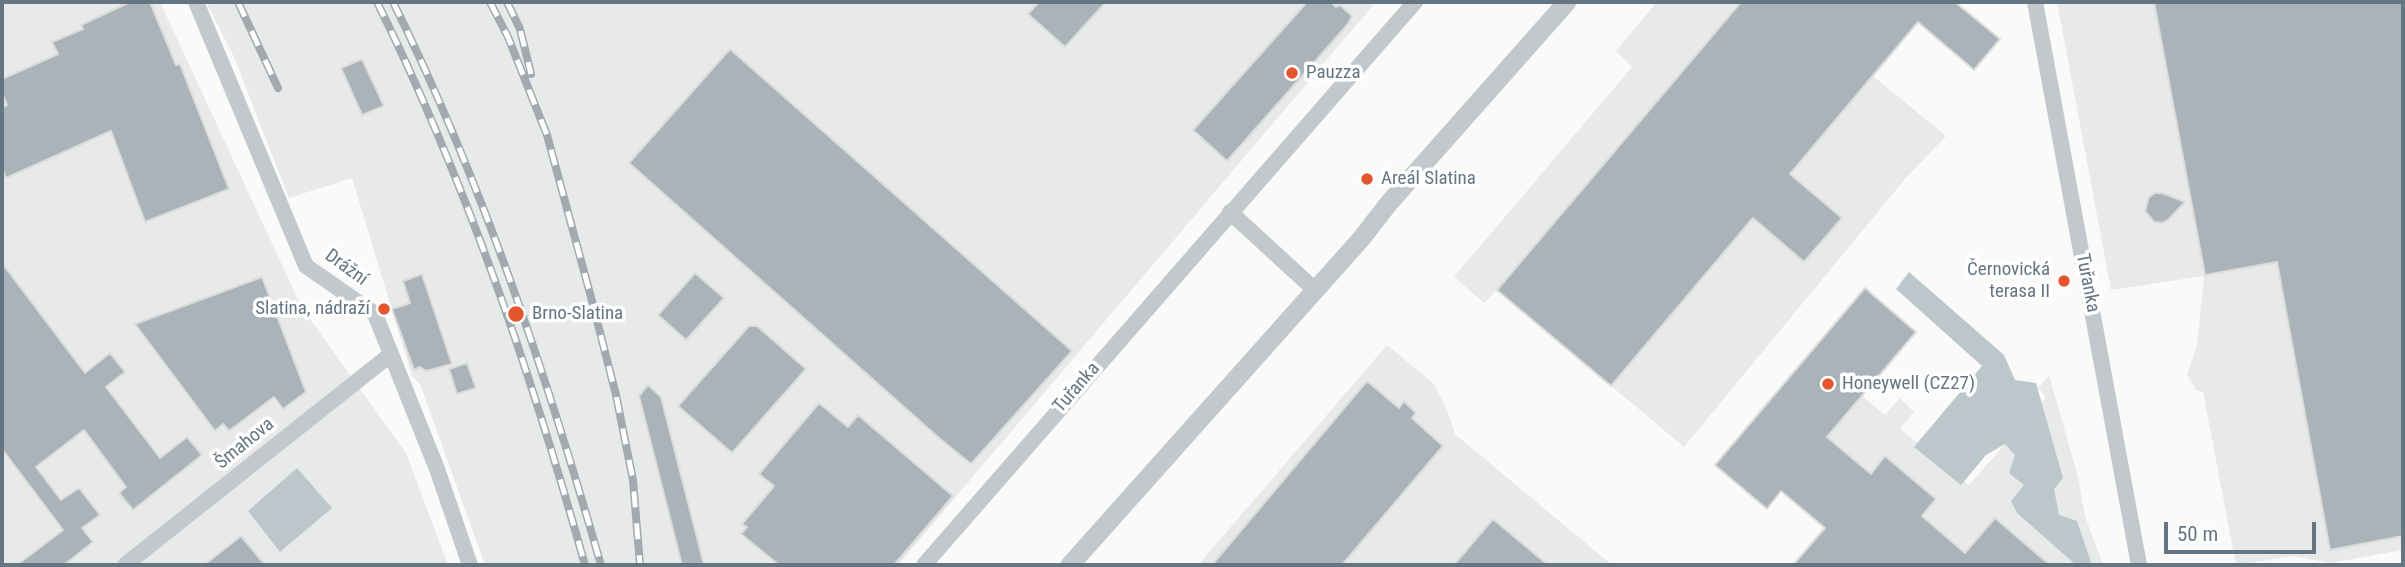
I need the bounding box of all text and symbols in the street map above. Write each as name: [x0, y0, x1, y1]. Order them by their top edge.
place label: Pauzza: [1306, 62, 1360, 84]
marker: Pauzza: [1284, 65, 1300, 81]
place label: Areál Slatina: [1381, 168, 1476, 190]
marker: Areál Slatina: [1359, 171, 1375, 187]
street label: Drážní: [320, 245, 372, 291]
street label: Tuřanka: [2070, 252, 2104, 314]
place label: Černovická terasa II: [1967, 259, 2050, 303]
marker: Černovická terasa II: [2056, 273, 2072, 289]
place label: Slatina, nádraží: [255, 298, 370, 320]
marker: Slatina, nádraží: [376, 301, 392, 317]
place label: Brno-Slatina: [532, 303, 623, 325]
marker: Brno-Slatina: [506, 304, 526, 324]
street label: Tuřanka: [1049, 358, 1105, 418]
place label: Honeywell (CZ27): [1842, 373, 1975, 395]
marker: Honeywell (CZ27): [1820, 376, 1836, 392]
street label: Šmahova: [211, 413, 279, 475]
scale bar: [2167, 508, 2319, 552]
text: 50 m: [2177, 522, 2218, 546]

